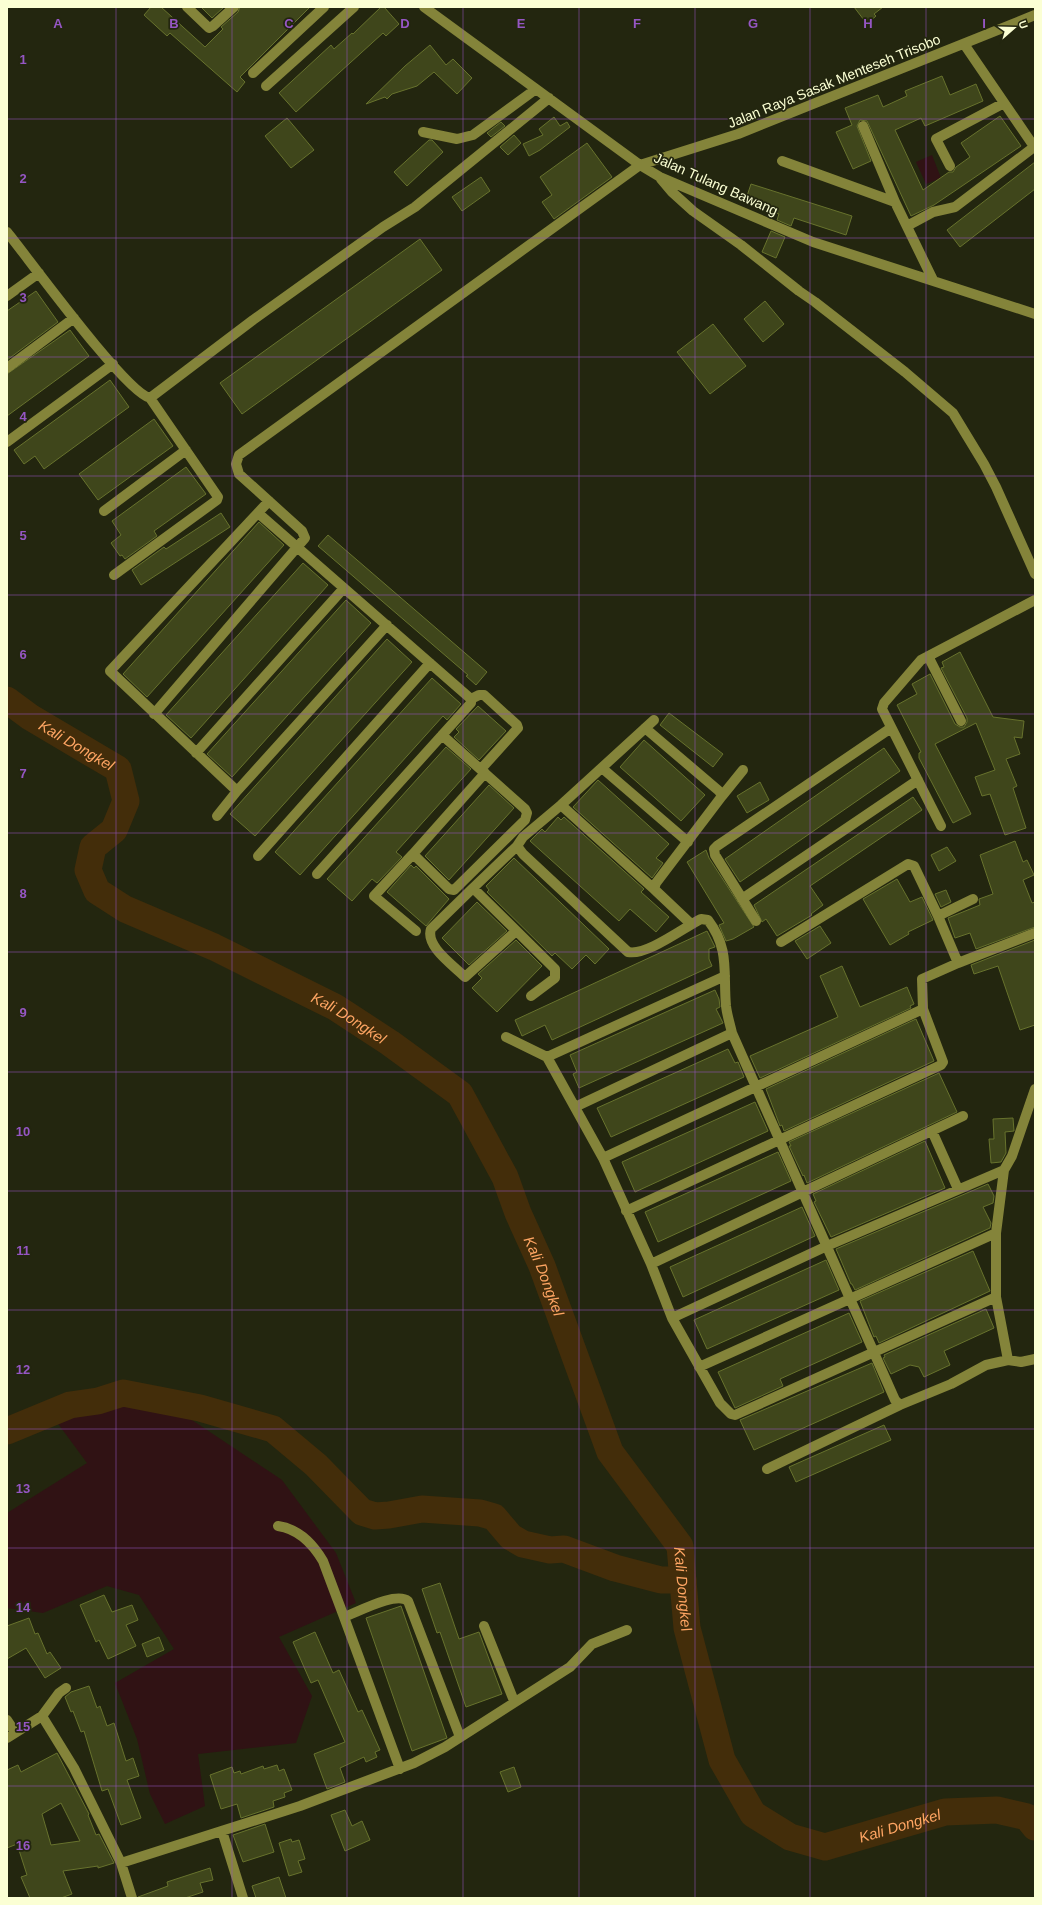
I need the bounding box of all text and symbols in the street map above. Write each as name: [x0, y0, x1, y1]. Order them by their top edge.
north arrow: [994, 8, 1034, 48]
text: A: [53, 16, 63, 31]
text: B: [169, 16, 179, 31]
text: C: [284, 16, 294, 31]
text: D: [400, 16, 410, 31]
text: E: [517, 16, 526, 31]
text: F: [633, 16, 641, 31]
text: G: [748, 16, 758, 31]
text: H: [863, 16, 873, 31]
text: I: [982, 16, 986, 31]
text: U: [1016, 19, 1030, 30]
street label: Jalan Raya Sasak Menteseh Trisobo: [725, 31, 943, 131]
text: 1: [19, 52, 27, 67]
street label: Jalan Tulang Bawang: [652, 149, 780, 219]
text: 2: [19, 171, 27, 186]
text: 3: [19, 290, 27, 305]
text: 4: [19, 409, 27, 424]
text: 5: [19, 528, 27, 543]
text: 6: [19, 647, 27, 662]
water label: Kali Dongkel: [36, 716, 118, 774]
text: 7: [19, 766, 27, 781]
text: 8: [19, 886, 27, 901]
water label: Kali Dongkel: [309, 988, 390, 1047]
text: 9: [19, 1005, 27, 1020]
text: 10: [16, 1124, 30, 1139]
water label: Kali Dongkel: [521, 1233, 568, 1319]
text: 11: [16, 1243, 30, 1258]
text: 12: [16, 1362, 30, 1377]
text: 13: [16, 1481, 30, 1496]
water label: Kali Dongkel: [672, 1546, 696, 1633]
text: 14: [16, 1600, 31, 1615]
text: 15: [16, 1719, 30, 1734]
water label: Kali Dongkel: [857, 1805, 943, 1845]
text: 16: [16, 1838, 30, 1853]

